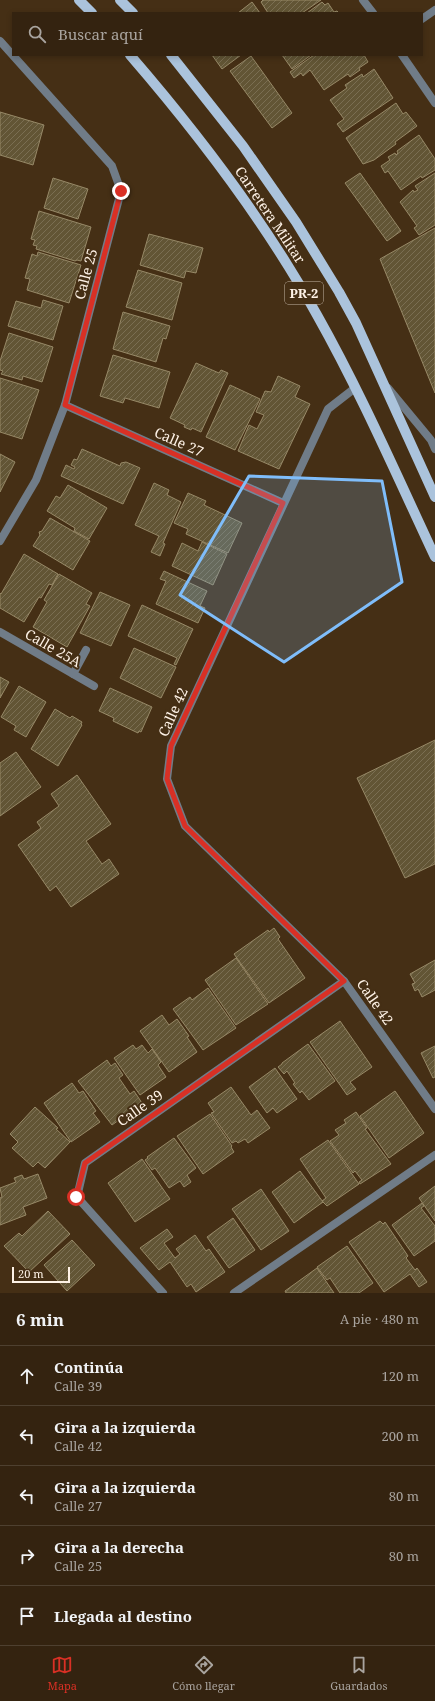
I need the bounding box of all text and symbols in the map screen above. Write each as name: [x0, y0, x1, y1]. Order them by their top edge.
search box: [12, 12, 423, 56]
icon: search: [26, 23, 48, 45]
text: Buscar aquí: [58, 24, 143, 44]
street label: Carretera Militar: [231, 162, 310, 267]
route end: [112, 182, 130, 200]
street label: Calle 25: [70, 246, 101, 301]
road number: PR-2: [285, 282, 323, 304]
street label: Calle 27: [152, 422, 207, 461]
street label: Calle 25A: [22, 624, 85, 671]
street label: Calle 42: [153, 684, 192, 739]
street label: Calle 42: [353, 975, 398, 1028]
street label: Calle 39: [113, 1085, 166, 1130]
route start: [67, 1188, 85, 1206]
scale bar: [12, 1265, 70, 1284]
text: 20 m: [18, 1266, 44, 1281]
text: 6 min: [16, 1308, 64, 1331]
text: A pie · 480 m: [340, 1310, 419, 1328]
text: Continúa: [54, 1357, 124, 1377]
icon: ahead: [16, 1365, 38, 1387]
text: 120 m: [382, 1367, 419, 1385]
text: Calle 39: [54, 1377, 102, 1395]
text: Gira a la izquierda: [54, 1417, 196, 1437]
icon: left: [16, 1425, 38, 1447]
text: 200 m: [382, 1427, 419, 1445]
text: Calle 42: [54, 1437, 102, 1455]
text: Gira a la izquierda: [54, 1477, 196, 1497]
icon: left: [16, 1485, 38, 1507]
text: 80 m: [389, 1487, 419, 1505]
text: Calle 27: [54, 1497, 102, 1515]
text: Gira a la derecha: [54, 1537, 184, 1557]
icon: right: [16, 1545, 38, 1567]
text: 80 m: [389, 1547, 419, 1565]
text: Calle 25: [54, 1557, 102, 1575]
icon: arrive: [16, 1605, 38, 1627]
text: Llegada al destino: [54, 1606, 192, 1626]
tab: Mapa: [48, 1654, 77, 1693]
tab: Cómo llegar: [172, 1654, 235, 1693]
tab: Guardados: [330, 1654, 387, 1693]

